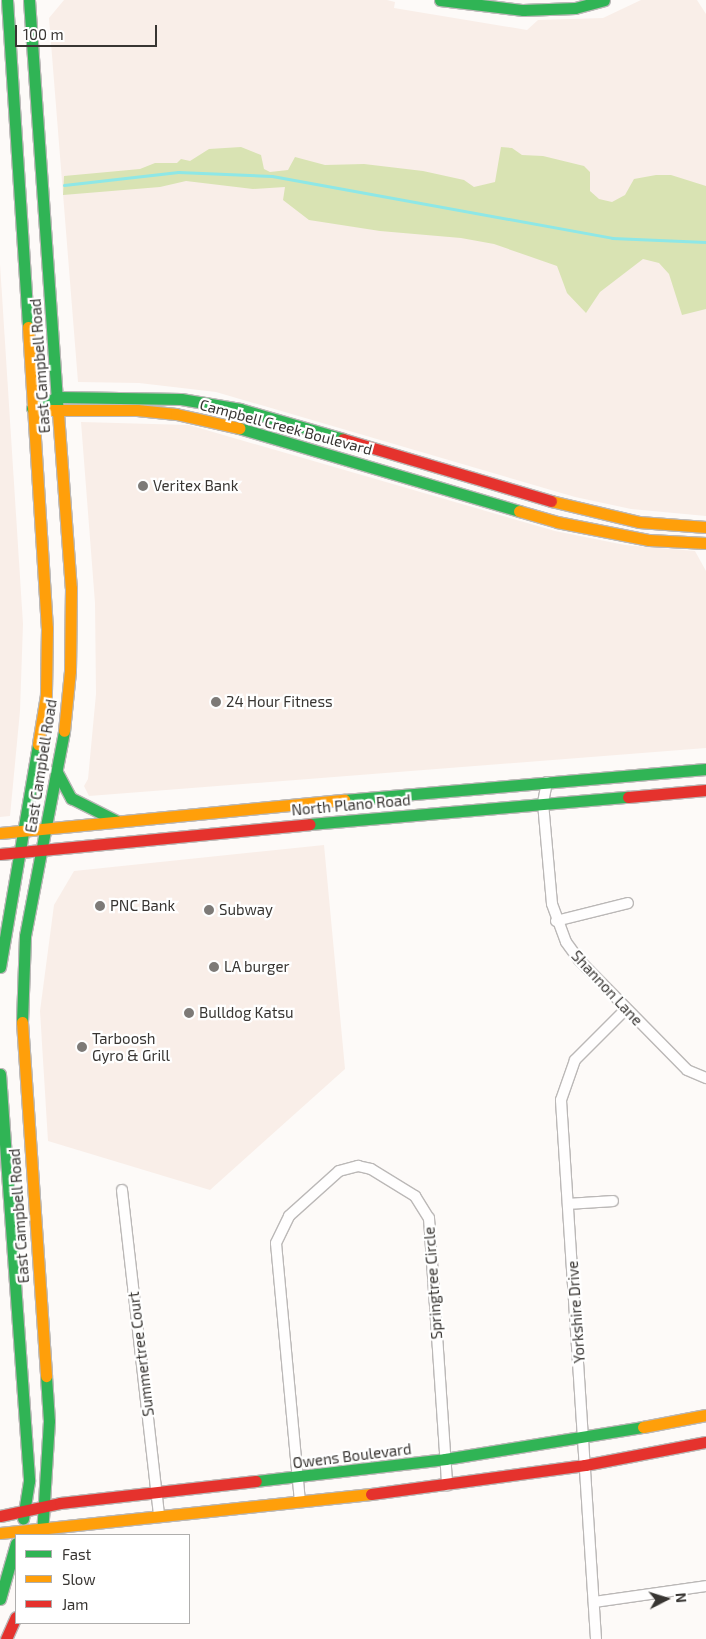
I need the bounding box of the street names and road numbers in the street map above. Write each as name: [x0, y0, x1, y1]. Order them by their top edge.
street label: East Campbell Road: [26, 298, 54, 434]
street label: Campbell Creek Boulevard: [198, 395, 374, 459]
street label: East Campbell Road: [22, 698, 60, 834]
street label: North Plano Road: [291, 791, 411, 819]
street label: Shannon Lane: [568, 947, 646, 1029]
street label: East Campbell Road: [5, 1148, 33, 1284]
street label: Springtree Circle: [420, 1226, 446, 1340]
street label: Yorkshire Drive: [563, 1260, 589, 1364]
street label: Summertree Court: [124, 1291, 158, 1417]
street label: Owens Boulevard: [292, 1440, 412, 1472]

